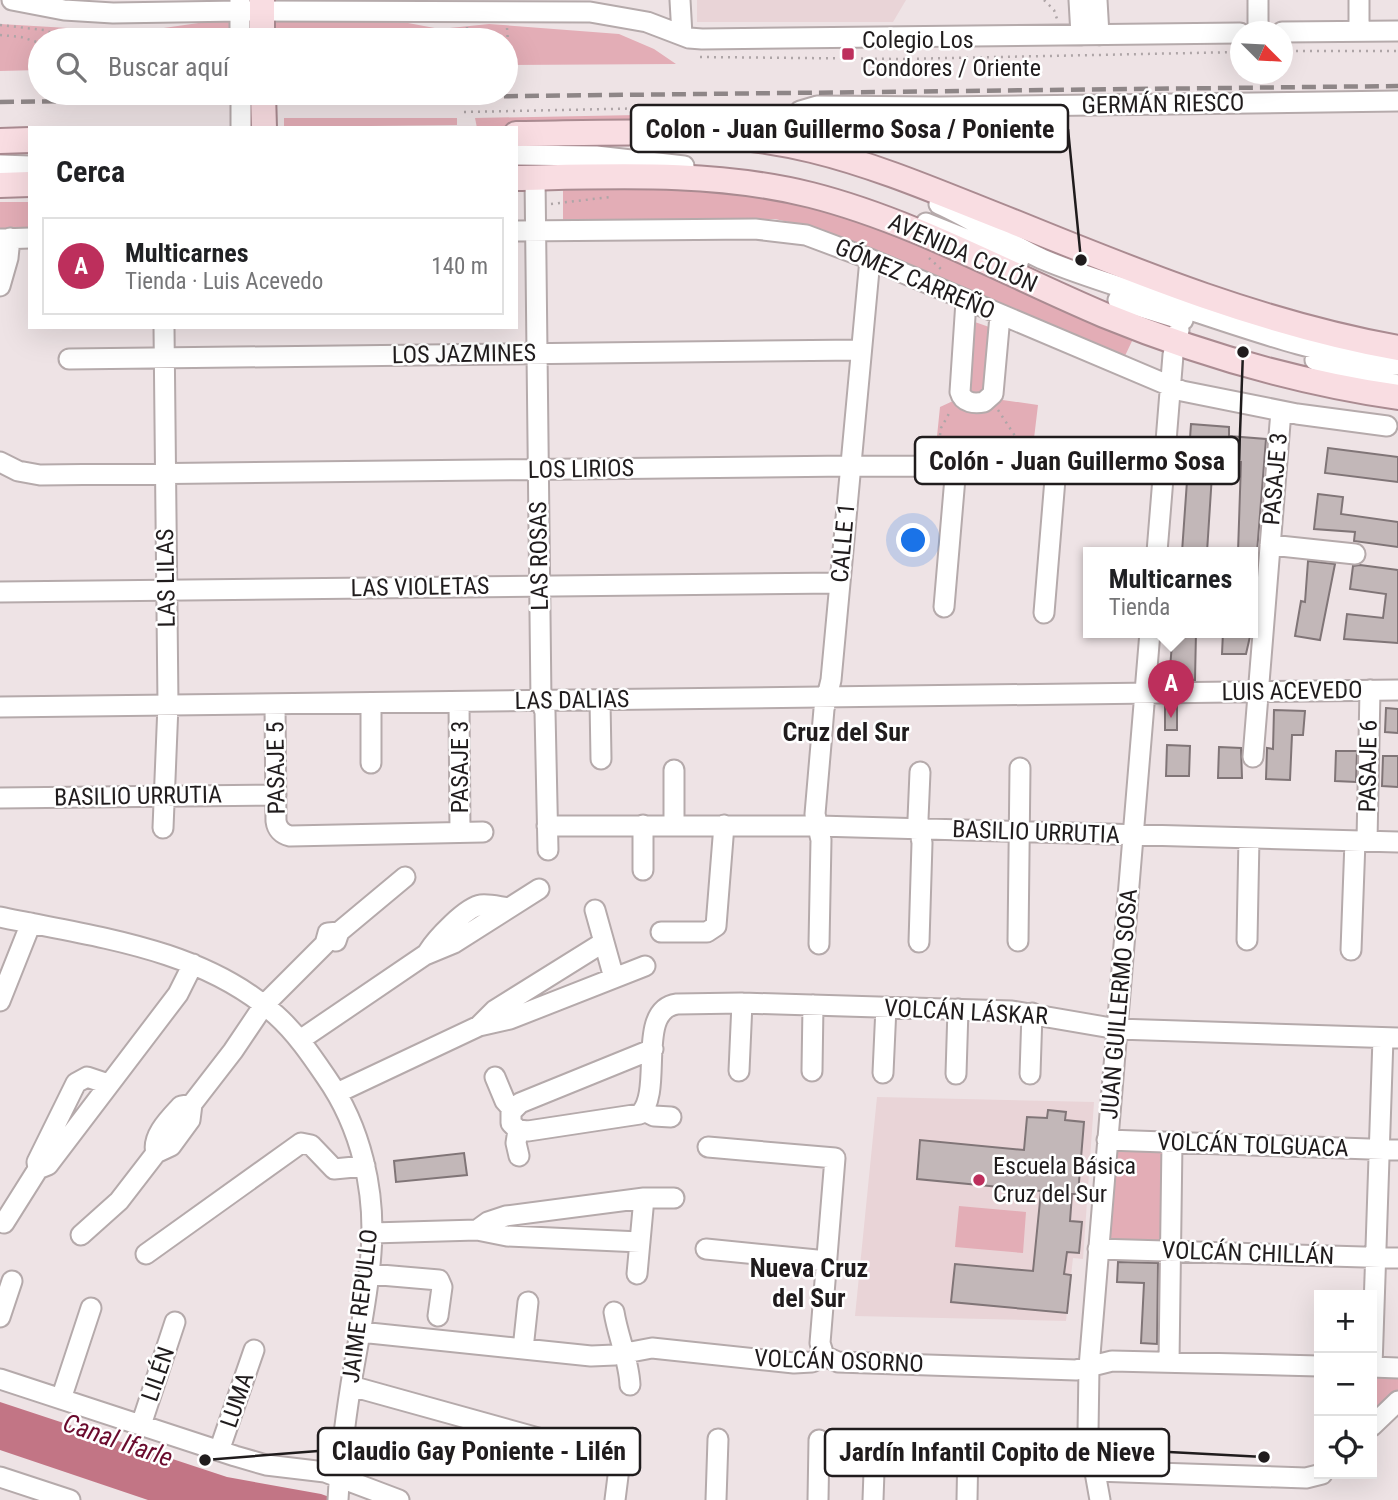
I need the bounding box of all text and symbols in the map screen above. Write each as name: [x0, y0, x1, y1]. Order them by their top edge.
north arrow: [1230, 21, 1293, 84]
place label: Colegio Los Condores / Oriente: [862, 26, 1041, 82]
search box: [28, 28, 518, 105]
marker: Colegio Los Condores / Oriente: [840, 46, 856, 62]
icon: search: [52, 48, 90, 86]
text: Buscar aquí: [108, 52, 229, 82]
street label: GERMÁN RIESCO: [1081, 89, 1245, 119]
callout: Colon - Juan Guillermo Sosa / Poniente: [631, 105, 1068, 152]
text: Colon - Juan Guillermo Sosa / Poniente: [645, 114, 1055, 144]
text: Cerca: [56, 154, 125, 189]
street label: AVENIDA COLÓN: [884, 208, 1042, 298]
street label: GÓMEZ CARREÑO: [831, 233, 999, 325]
text: Multicarnes: [125, 238, 248, 268]
text: A: [74, 253, 88, 280]
text: 140 m: [431, 253, 488, 280]
text: Tienda · Luis Acevedo: [125, 268, 323, 295]
street label: LOS JAZMINES: [392, 339, 536, 369]
street label: PASAJE 3: [1257, 432, 1293, 526]
callout: Colón - Juan Guillermo Sosa: [915, 437, 1239, 484]
text: Colón - Juan Guillermo Sosa: [929, 446, 1225, 476]
street label: LOS LIRIOS: [528, 454, 634, 484]
street label: LAS ROSAS: [524, 501, 554, 611]
street label: CALLE 1: [826, 502, 860, 584]
your location: [896, 523, 930, 557]
street label: LAS LILAS: [151, 528, 181, 628]
popup: [1083, 547, 1258, 638]
text: Multicarnes: [1109, 564, 1232, 594]
street label: LAS VIOLETAS: [350, 572, 490, 602]
text: Tienda: [1109, 594, 1170, 621]
pin: A: [1148, 660, 1194, 718]
street label: LUIS ACEVEDO: [1221, 676, 1363, 706]
street label: LAS DALIAS: [514, 685, 630, 715]
district label: Cruz del Sur: [782, 717, 910, 747]
street label: PASAJE 6: [1353, 719, 1383, 813]
street label: PASAJE 5: [261, 721, 291, 815]
street label: PASAJE 3: [446, 721, 474, 813]
street label: BASILIO URRUTIA: [54, 781, 222, 811]
street label: BASILIO URRUTIA: [952, 815, 1120, 849]
street label: JUAN GUILLERMO SOSA: [1095, 887, 1143, 1120]
street label: VOLCÁN LÁSKAR: [883, 994, 1049, 1030]
street label: VOLCÁN TOLGUACA: [1157, 1128, 1349, 1162]
place label: Escuela Básica Cruz del Sur: [993, 1152, 1136, 1208]
marker: Escuela Básica Cruz del Sur: [971, 1172, 987, 1188]
street label: JAIME REPULLO: [337, 1228, 383, 1384]
street label: VOLCÁN CHILLÁN: [1161, 1236, 1335, 1270]
district label: Nueva Cruz del Sur: [750, 1253, 868, 1313]
map controls: [1314, 1290, 1377, 1479]
button: +: [1314, 1290, 1377, 1353]
street label: LILÉN: [136, 1343, 180, 1405]
street label: VOLCÁN OSORNO: [754, 1344, 924, 1378]
button: −: [1314, 1353, 1377, 1416]
street label: LUMA: [215, 1369, 259, 1431]
water label: Canal Ifarle: [59, 1407, 177, 1473]
button: locate: [1314, 1416, 1377, 1479]
callout: Claudio Gay Poniente - Lilén: [318, 1428, 640, 1475]
callout: Jardín Infantil Copito de Nieve: [825, 1429, 1169, 1476]
text: Claudio Gay Poniente - Lilén: [332, 1436, 626, 1466]
text: Jardín Infantil Copito de Nieve: [839, 1437, 1155, 1467]

